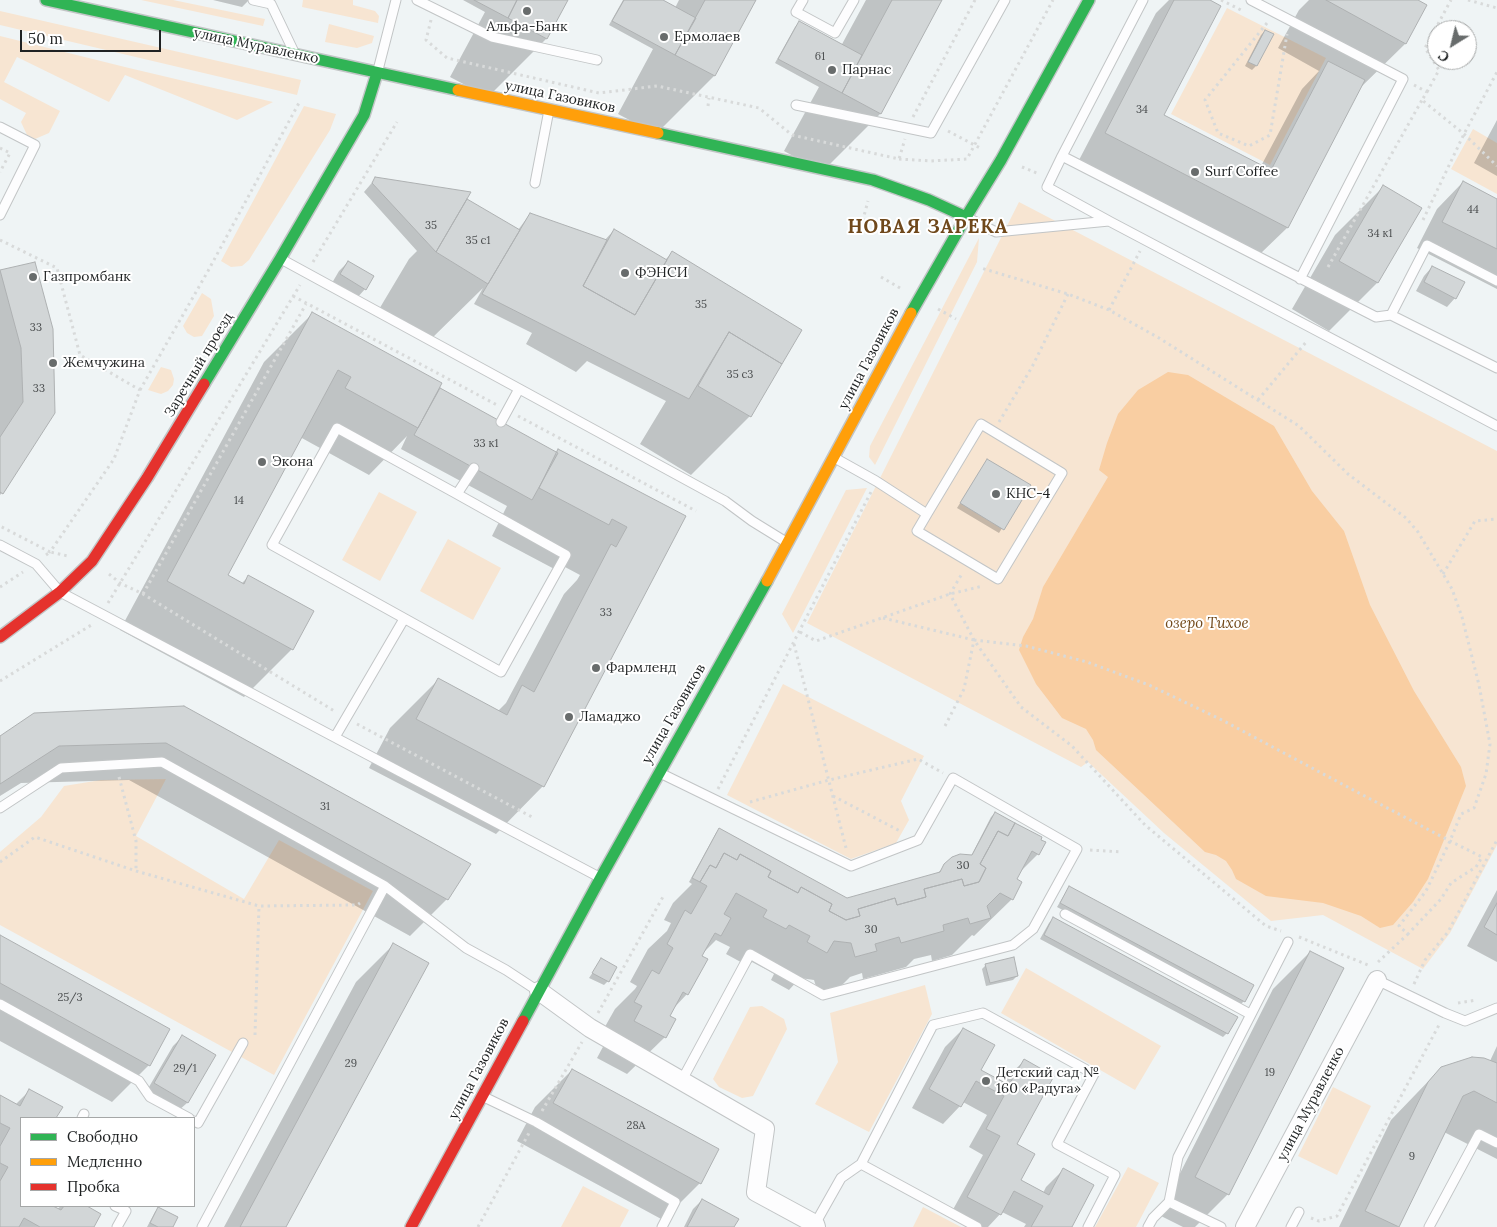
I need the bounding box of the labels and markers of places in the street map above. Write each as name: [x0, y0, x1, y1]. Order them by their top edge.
marker: Альфа-Банк: [521, 5, 533, 17]
place label: Альфа-Банк: [486, 19, 568, 35]
place label: Ермолаев: [674, 29, 740, 45]
marker: Ермолаев: [658, 31, 670, 43]
place label: Парнас: [842, 62, 892, 78]
marker: Парнас: [826, 64, 838, 76]
place label: Surf Coffee: [1205, 164, 1278, 180]
marker: Surf Coffee: [1189, 166, 1201, 178]
place label: ФЭНСИ: [635, 265, 688, 281]
marker: ФЭНСИ: [619, 267, 631, 279]
place label: Газпромбанк: [43, 269, 131, 285]
marker: Газпромбанк: [27, 271, 39, 283]
place label: Жемчужина: [63, 355, 145, 371]
marker: Жемчужина: [47, 357, 59, 369]
place label: Экона: [272, 454, 313, 470]
marker: Экона: [256, 456, 268, 468]
place label: КНС-4: [1006, 486, 1050, 502]
marker: КНС-4: [990, 488, 1002, 500]
place label: Фармленд: [606, 660, 676, 676]
marker: Фармленд: [590, 662, 602, 674]
place label: Ламаджо: [579, 709, 641, 725]
marker: Ламаджо: [563, 711, 575, 723]
place label: Детский сад № 160 «Радуга»: [996, 1065, 1099, 1098]
marker: Детский сад № 160 «Радуга»: [980, 1075, 992, 1087]

